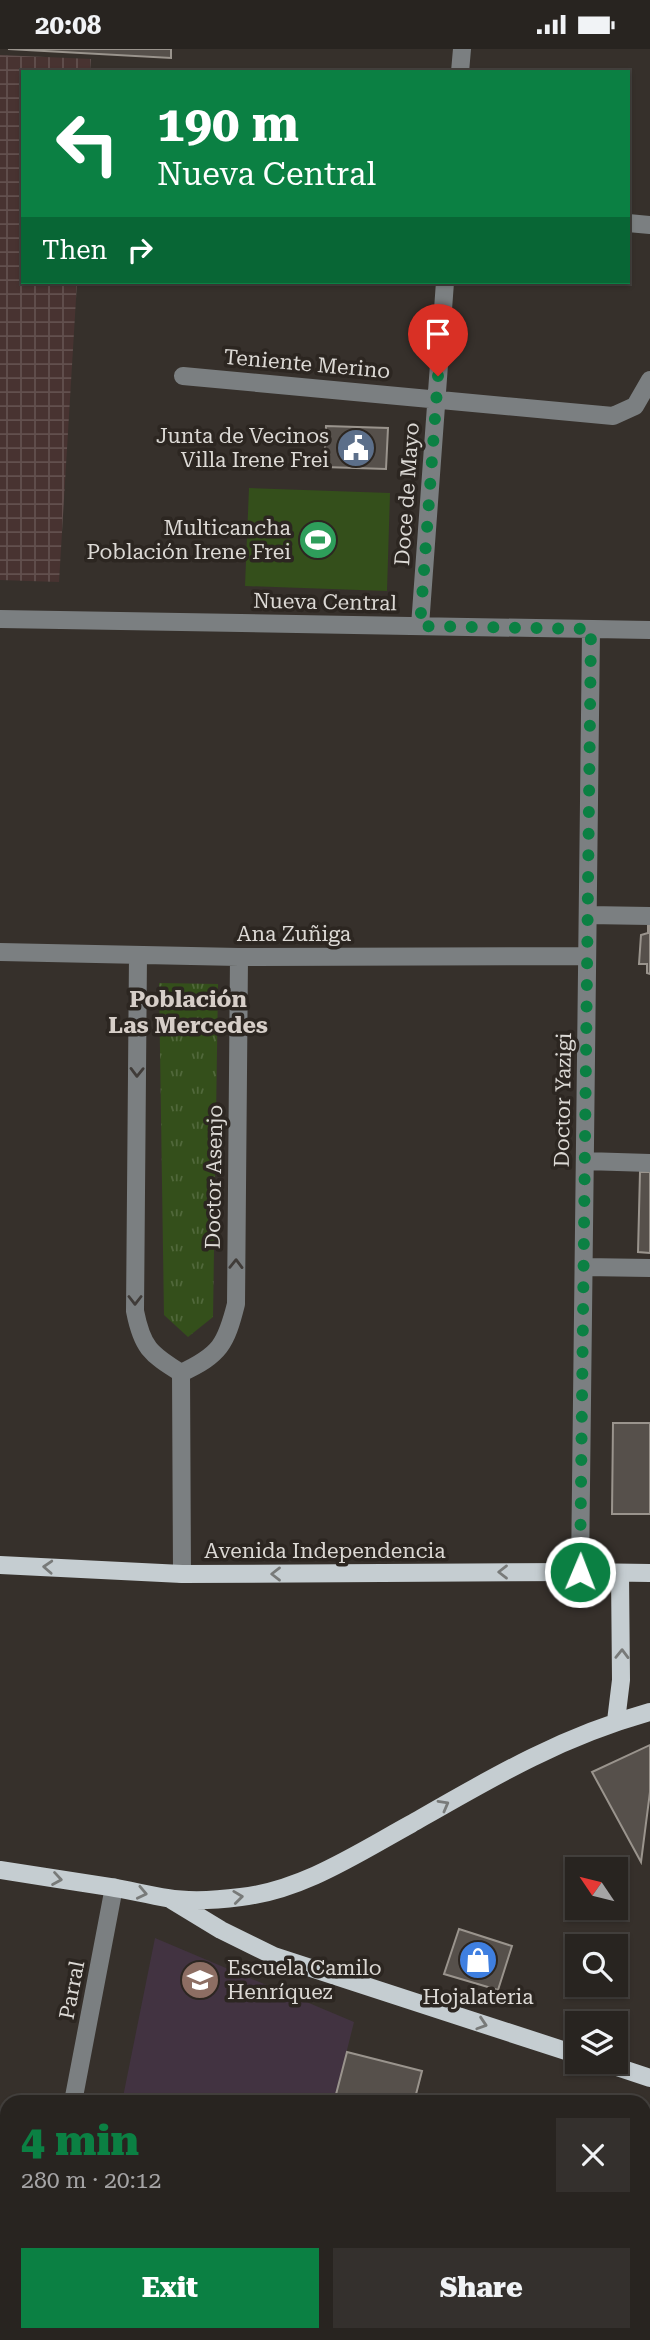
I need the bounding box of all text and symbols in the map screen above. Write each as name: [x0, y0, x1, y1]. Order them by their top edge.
text: 20:08: [35, 10, 101, 40]
text: 190 m: [157, 96, 299, 153]
icon: left: [42, 98, 133, 189]
text: Nueva Central: [157, 155, 376, 193]
icon: right: [121, 231, 159, 269]
text: Then: [42, 235, 107, 265]
pin: [408, 304, 468, 376]
icon: arrive: [419, 315, 457, 353]
street label: Teniente Merino: [223, 345, 391, 383]
street label: Doce de Mayo: [390, 422, 424, 566]
place label: Junta de Vecinos Villa Irene Frei: [156, 424, 329, 472]
public building icon: Junta de Vecinos Villa Irene Frei: [335, 427, 377, 469]
place label: Multicancha Población Irene Frei: [86, 516, 292, 564]
sports icon: Multicancha Población Irene Frei: [297, 519, 339, 561]
street label: Nueva Central: [253, 589, 398, 615]
street label: Ana Zuñiga: [237, 922, 352, 946]
district label: Población Las Mercedes: [108, 986, 268, 1039]
street label: Doctor Yazigi: [550, 1032, 576, 1168]
one-way arrow: [129, 1067, 145, 1078]
street label: Doctor Asenjo: [201, 1105, 227, 1249]
one-way arrow: [228, 1258, 244, 1268]
one-way arrow: [127, 1295, 143, 1305]
position arrow: [543, 1535, 617, 1609]
street label: Avenida Independencia: [204, 1539, 446, 1563]
one-way arrow: [42, 1560, 53, 1575]
one-way arrow: [497, 1564, 508, 1580]
one-way arrow: [270, 1566, 280, 1582]
one-way arrow: [614, 1648, 629, 1659]
one-way arrow: [437, 1800, 449, 1813]
north arrow: [565, 1857, 628, 1920]
map controls: [565, 1857, 628, 2074]
one-way arrow: [51, 1871, 63, 1886]
one-way arrow: [136, 1885, 148, 1900]
one-way arrow: [232, 1890, 244, 1905]
button: search: [565, 1934, 628, 1997]
shop icon: Hojalateria: [457, 1939, 499, 1981]
place label: Escuela Camilo Henríquez: [227, 1956, 382, 2004]
street label: Parral: [55, 1958, 90, 2021]
school or university icon: Escuela Camilo Henríquez: [179, 1959, 221, 2001]
place label: Hojalateria: [422, 1985, 534, 2009]
button: layers: [565, 2011, 628, 2074]
one-way arrow: [475, 2016, 487, 2030]
text: 4 min: [21, 2116, 139, 2165]
button: close: [556, 2118, 630, 2192]
text: 280 m · 20:12: [21, 2167, 161, 2194]
button: Exit: [21, 2248, 319, 2328]
button: Share: [333, 2248, 630, 2328]

